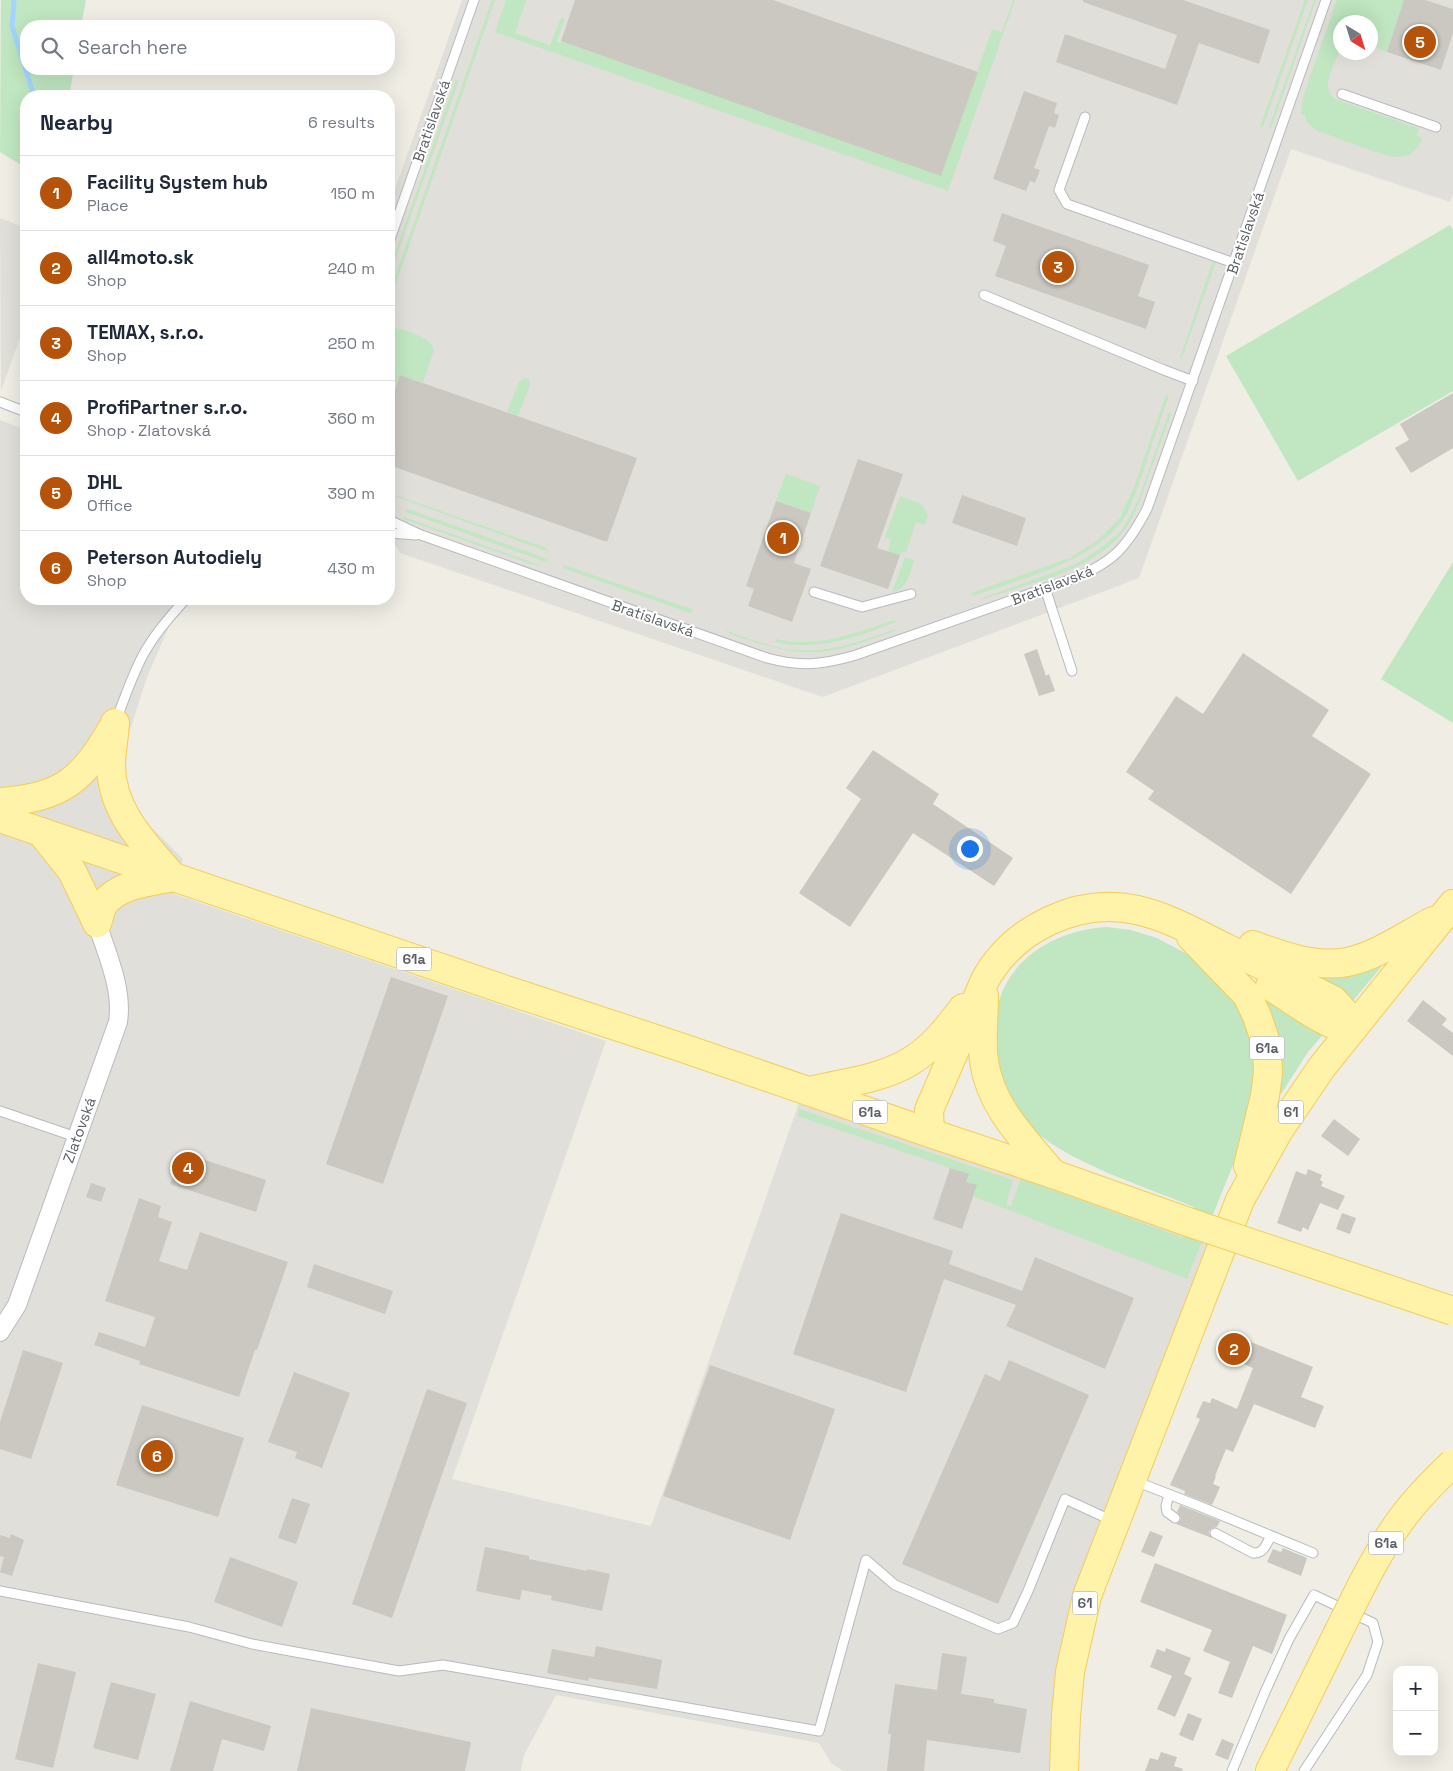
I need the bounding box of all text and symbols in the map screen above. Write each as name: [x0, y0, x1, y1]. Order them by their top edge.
north arrow: [1333, 15, 1378, 60]
search box: [20, 20, 395, 75]
pin: 5: [1404, 23, 1436, 61]
icon: search: [38, 34, 66, 62]
text: Search here: [78, 35, 188, 60]
street label: Bratislavská: [408, 77, 454, 165]
text: Nearby: [40, 109, 113, 136]
text: 6 results: [308, 112, 375, 133]
text: Facility System hub: [87, 170, 268, 195]
text: 1: [52, 183, 60, 204]
text: 150 m: [331, 183, 375, 204]
street label: Bratislavská: [1222, 189, 1268, 277]
text: Place: [87, 195, 129, 216]
text: all4moto.sk: [87, 245, 194, 270]
pin: 3: [1042, 248, 1074, 286]
text: 2: [51, 258, 61, 279]
text: 240 m: [328, 258, 375, 279]
text: Shop: [87, 270, 127, 291]
text: TEMAX, s.r.o.: [87, 320, 204, 345]
text: 3: [51, 333, 61, 354]
text: 250 m: [328, 333, 375, 354]
text: Shop: [87, 345, 127, 366]
text: ProfiPartner s.r.o.: [87, 395, 248, 420]
text: 4: [51, 408, 61, 429]
text: 360 m: [327, 408, 375, 429]
text: Shop · Zlatovská: [87, 420, 211, 441]
text: DHL: [87, 470, 122, 495]
text: 5: [51, 483, 61, 504]
text: 390 m: [327, 483, 375, 504]
text: Office: [87, 495, 133, 516]
pin: 1: [767, 519, 799, 557]
text: Peterson Autodiely: [87, 545, 262, 570]
text: 6: [51, 558, 61, 579]
text: 430 m: [327, 558, 375, 579]
street label: Bratislavská: [1008, 561, 1096, 609]
text: Shop: [87, 570, 127, 591]
street label: Bratislavská: [609, 595, 697, 641]
your location: [957, 836, 983, 862]
road number: 61a: [396, 948, 432, 971]
road number: 61a: [1250, 1036, 1284, 1060]
street label: Zlatovská: [58, 1094, 100, 1165]
road number: 61a: [852, 1100, 888, 1124]
road number: 61: [1278, 1100, 1304, 1124]
pin: 4: [172, 1149, 204, 1187]
pin: 2: [1218, 1330, 1250, 1368]
pin: 6: [141, 1437, 173, 1475]
road number: 61a: [1368, 1532, 1404, 1555]
road number: 61: [1072, 1592, 1098, 1615]
map controls: [1393, 1666, 1438, 1756]
button: +: [1393, 1666, 1438, 1711]
button: −: [1393, 1711, 1438, 1756]

